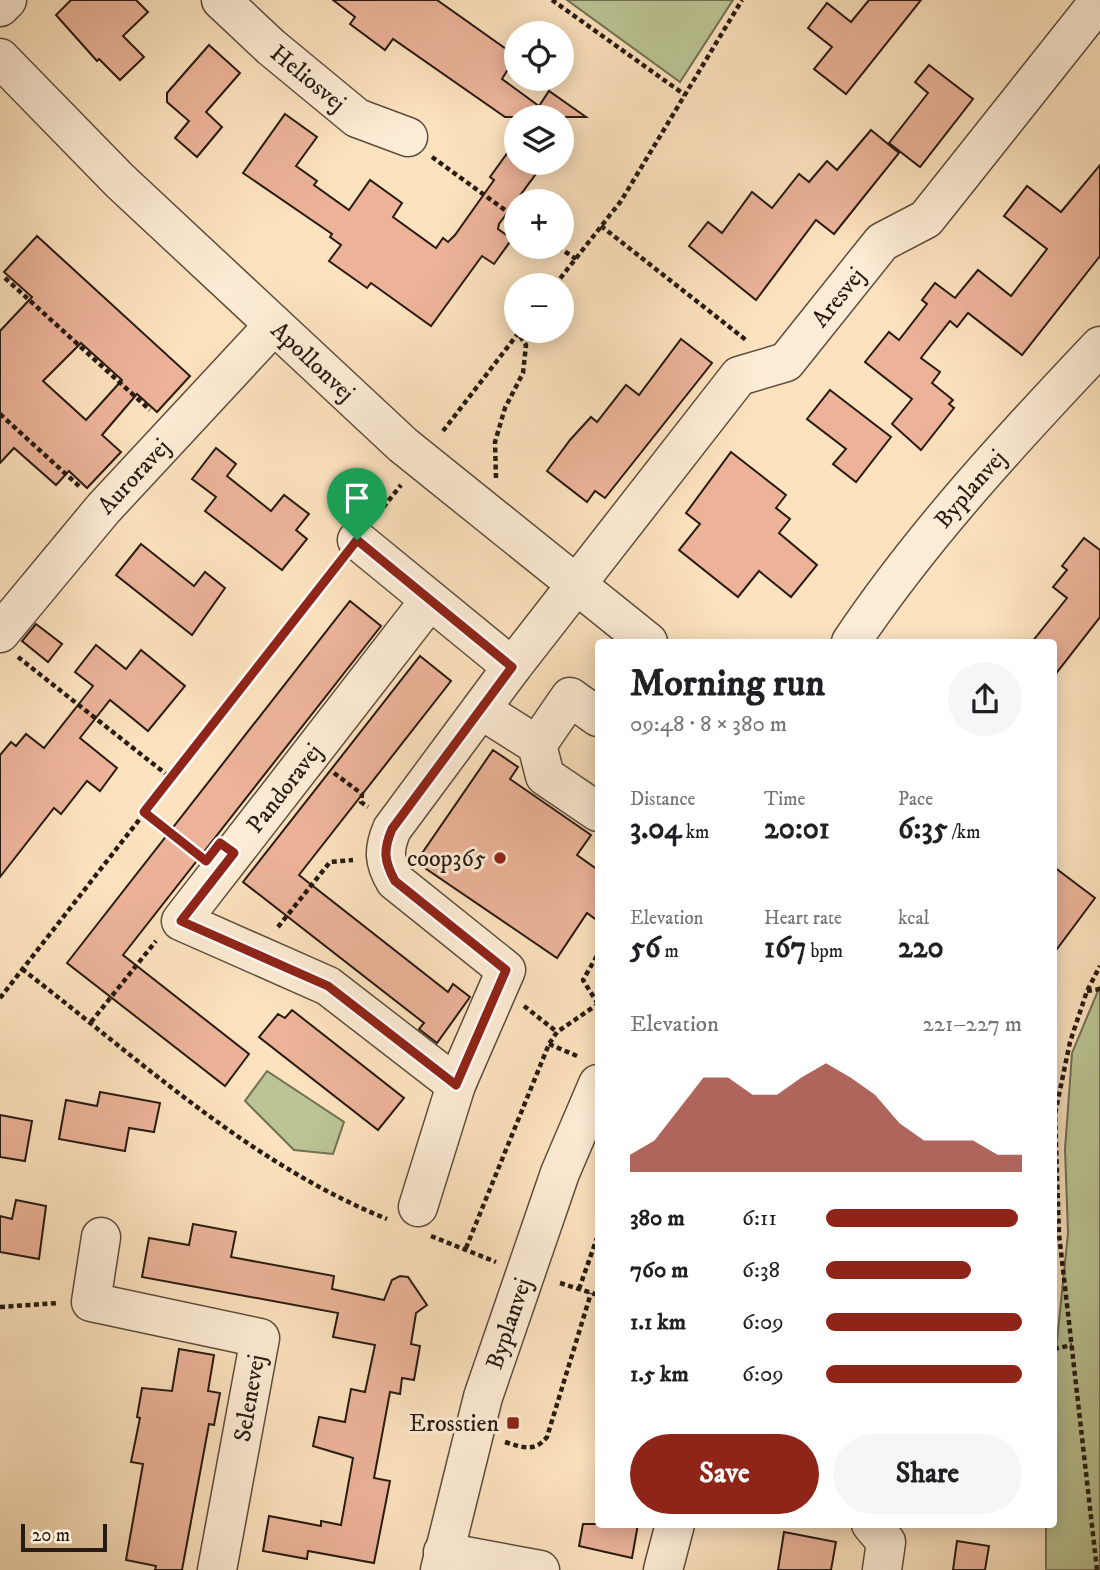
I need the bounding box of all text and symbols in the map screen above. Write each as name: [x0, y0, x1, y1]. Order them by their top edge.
map controls: [504, 21, 574, 343]
button: locate: [504, 21, 574, 91]
street label: Heliosvej: [264, 39, 352, 118]
button: layers: [504, 105, 574, 175]
button: +: [504, 189, 574, 259]
street label: Aresvej: [806, 262, 872, 334]
button: −: [504, 273, 574, 343]
street label: Apollonvej: [264, 316, 361, 408]
street label: Auroravej: [92, 433, 177, 521]
street label: Byplanvej: [928, 444, 1013, 535]
pin: [327, 468, 387, 540]
icon: arrive: [338, 479, 376, 517]
text: Morning run: [630, 660, 825, 708]
button: share: [948, 662, 1022, 736]
text: 09:48 · 8 × 380 m: [630, 710, 787, 739]
street label: Pandoravej: [241, 738, 329, 839]
text: Distance: [630, 788, 695, 811]
text: Time: [764, 788, 805, 811]
text: Pace: [898, 788, 933, 811]
text: 3.04: [630, 811, 682, 848]
text: 20:01: [764, 811, 830, 848]
text: 6:35: [898, 811, 948, 848]
text: km: [682, 821, 709, 844]
text: /km: [948, 821, 980, 844]
place label: coop365: [407, 844, 486, 874]
marker: coop365: [492, 850, 508, 866]
text: Elevation: [630, 907, 704, 930]
text: Heart rate: [764, 907, 842, 930]
text: kcal: [898, 907, 929, 930]
text: 56: [630, 930, 661, 967]
text: 167: [764, 930, 806, 967]
text: 220: [898, 930, 944, 967]
text: m: [661, 940, 679, 963]
text: bpm: [806, 940, 843, 963]
text: Elevation: [630, 1010, 719, 1039]
text: 221–227 m: [922, 1010, 1022, 1039]
text: 380 m: [630, 1204, 685, 1233]
text: 6:11: [742, 1204, 777, 1233]
text: 760 m: [630, 1256, 689, 1285]
text: 6:38: [742, 1256, 780, 1285]
street label: Byplanvej: [480, 1274, 539, 1373]
text: 1.1 km: [630, 1308, 686, 1337]
text: 6:09: [742, 1308, 784, 1337]
street label: Selenevej: [228, 1352, 272, 1444]
text: 1.5 km: [630, 1360, 689, 1389]
text: 6:09: [742, 1360, 784, 1389]
place label: Erosstien: [409, 1409, 499, 1439]
marker: Erosstien: [505, 1415, 521, 1431]
button: Save: [630, 1434, 819, 1514]
button: Share: [833, 1434, 1022, 1514]
scale bar: [21, 1521, 107, 1553]
text: 20 m: [32, 1524, 70, 1547]

